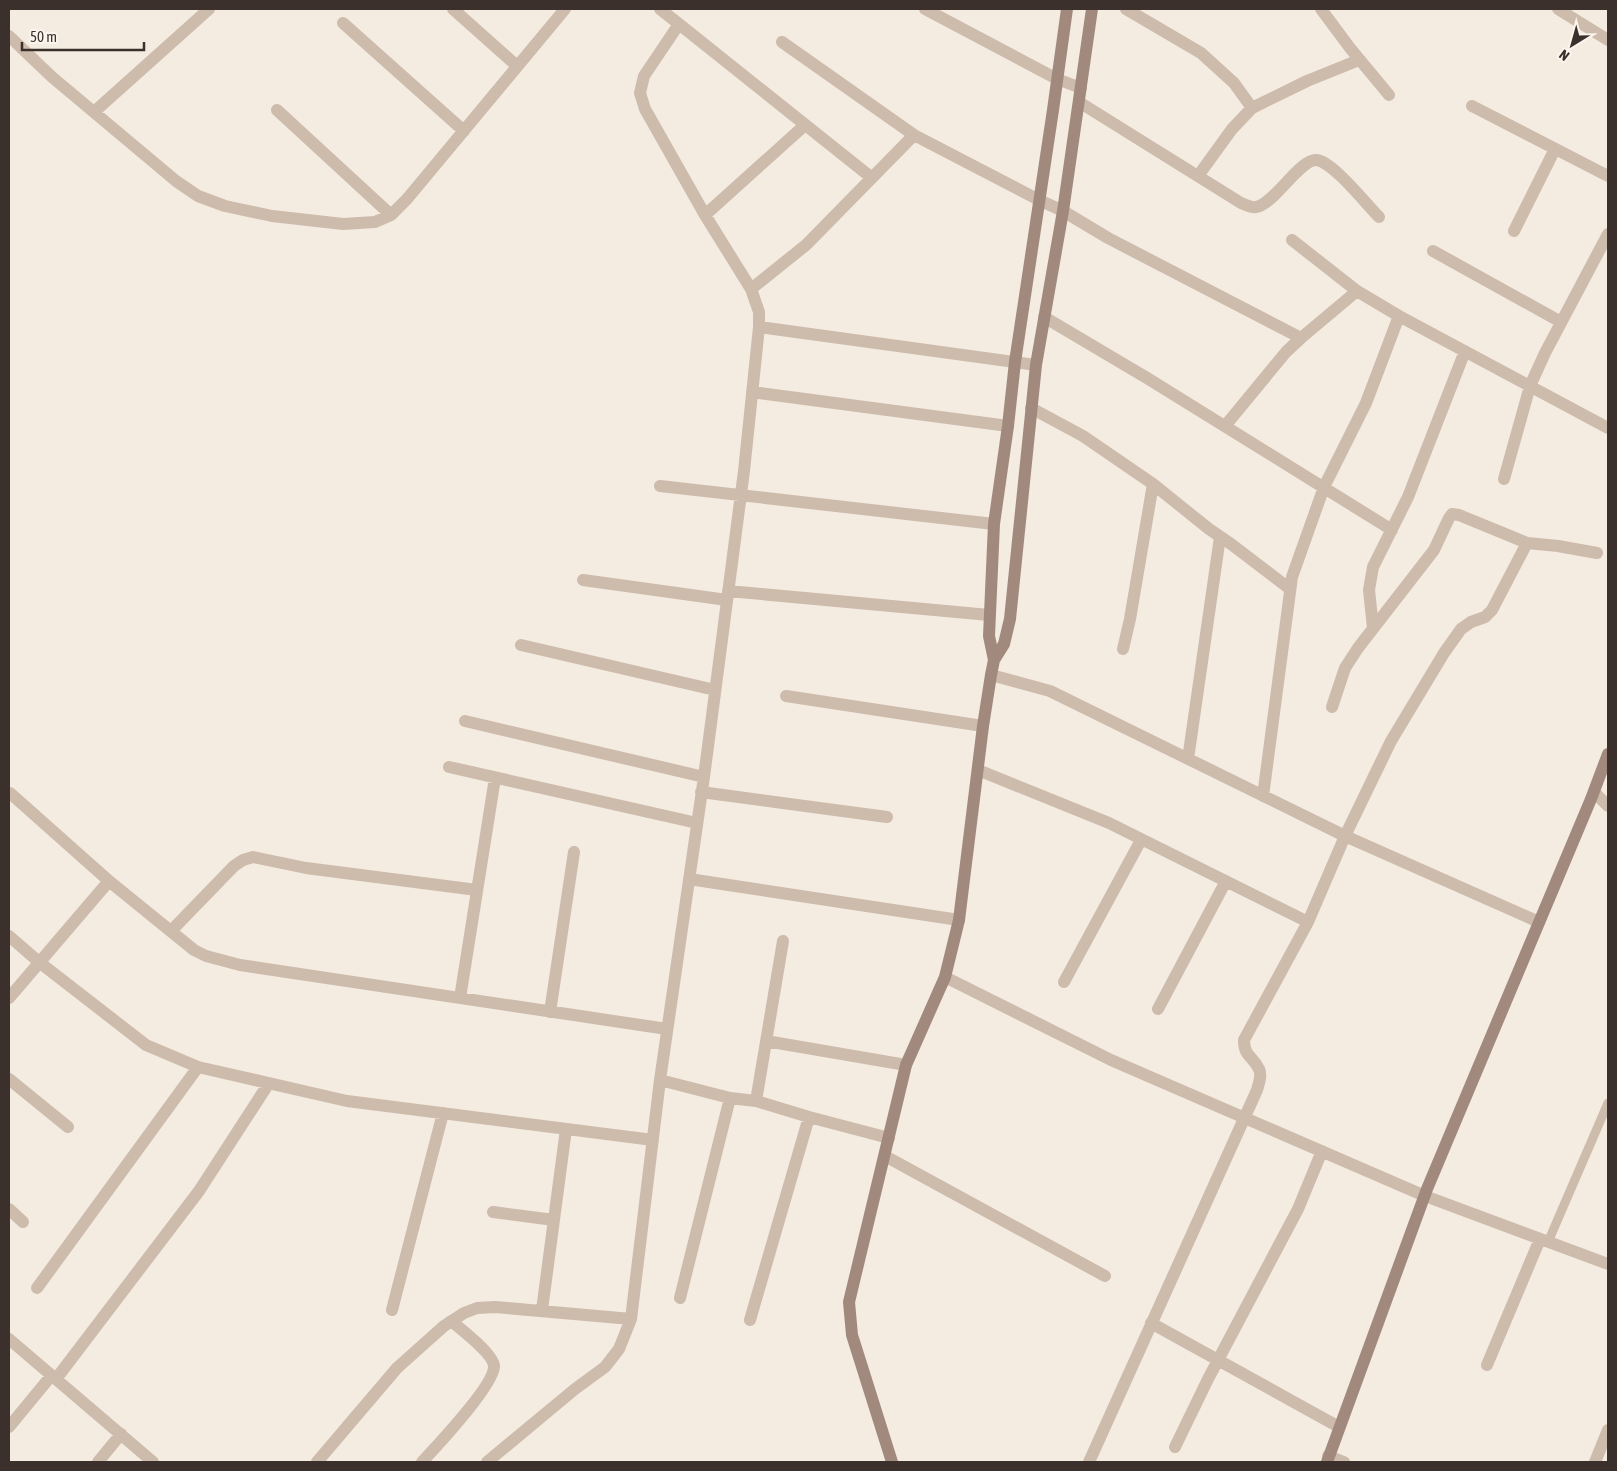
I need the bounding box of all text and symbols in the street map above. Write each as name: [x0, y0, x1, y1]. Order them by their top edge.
scale bar: [22, 20, 145, 52]
north arrow: [1547, 20, 1597, 70]
text: 50 m: [30, 28, 57, 45]
text: N: [1556, 47, 1572, 64]

